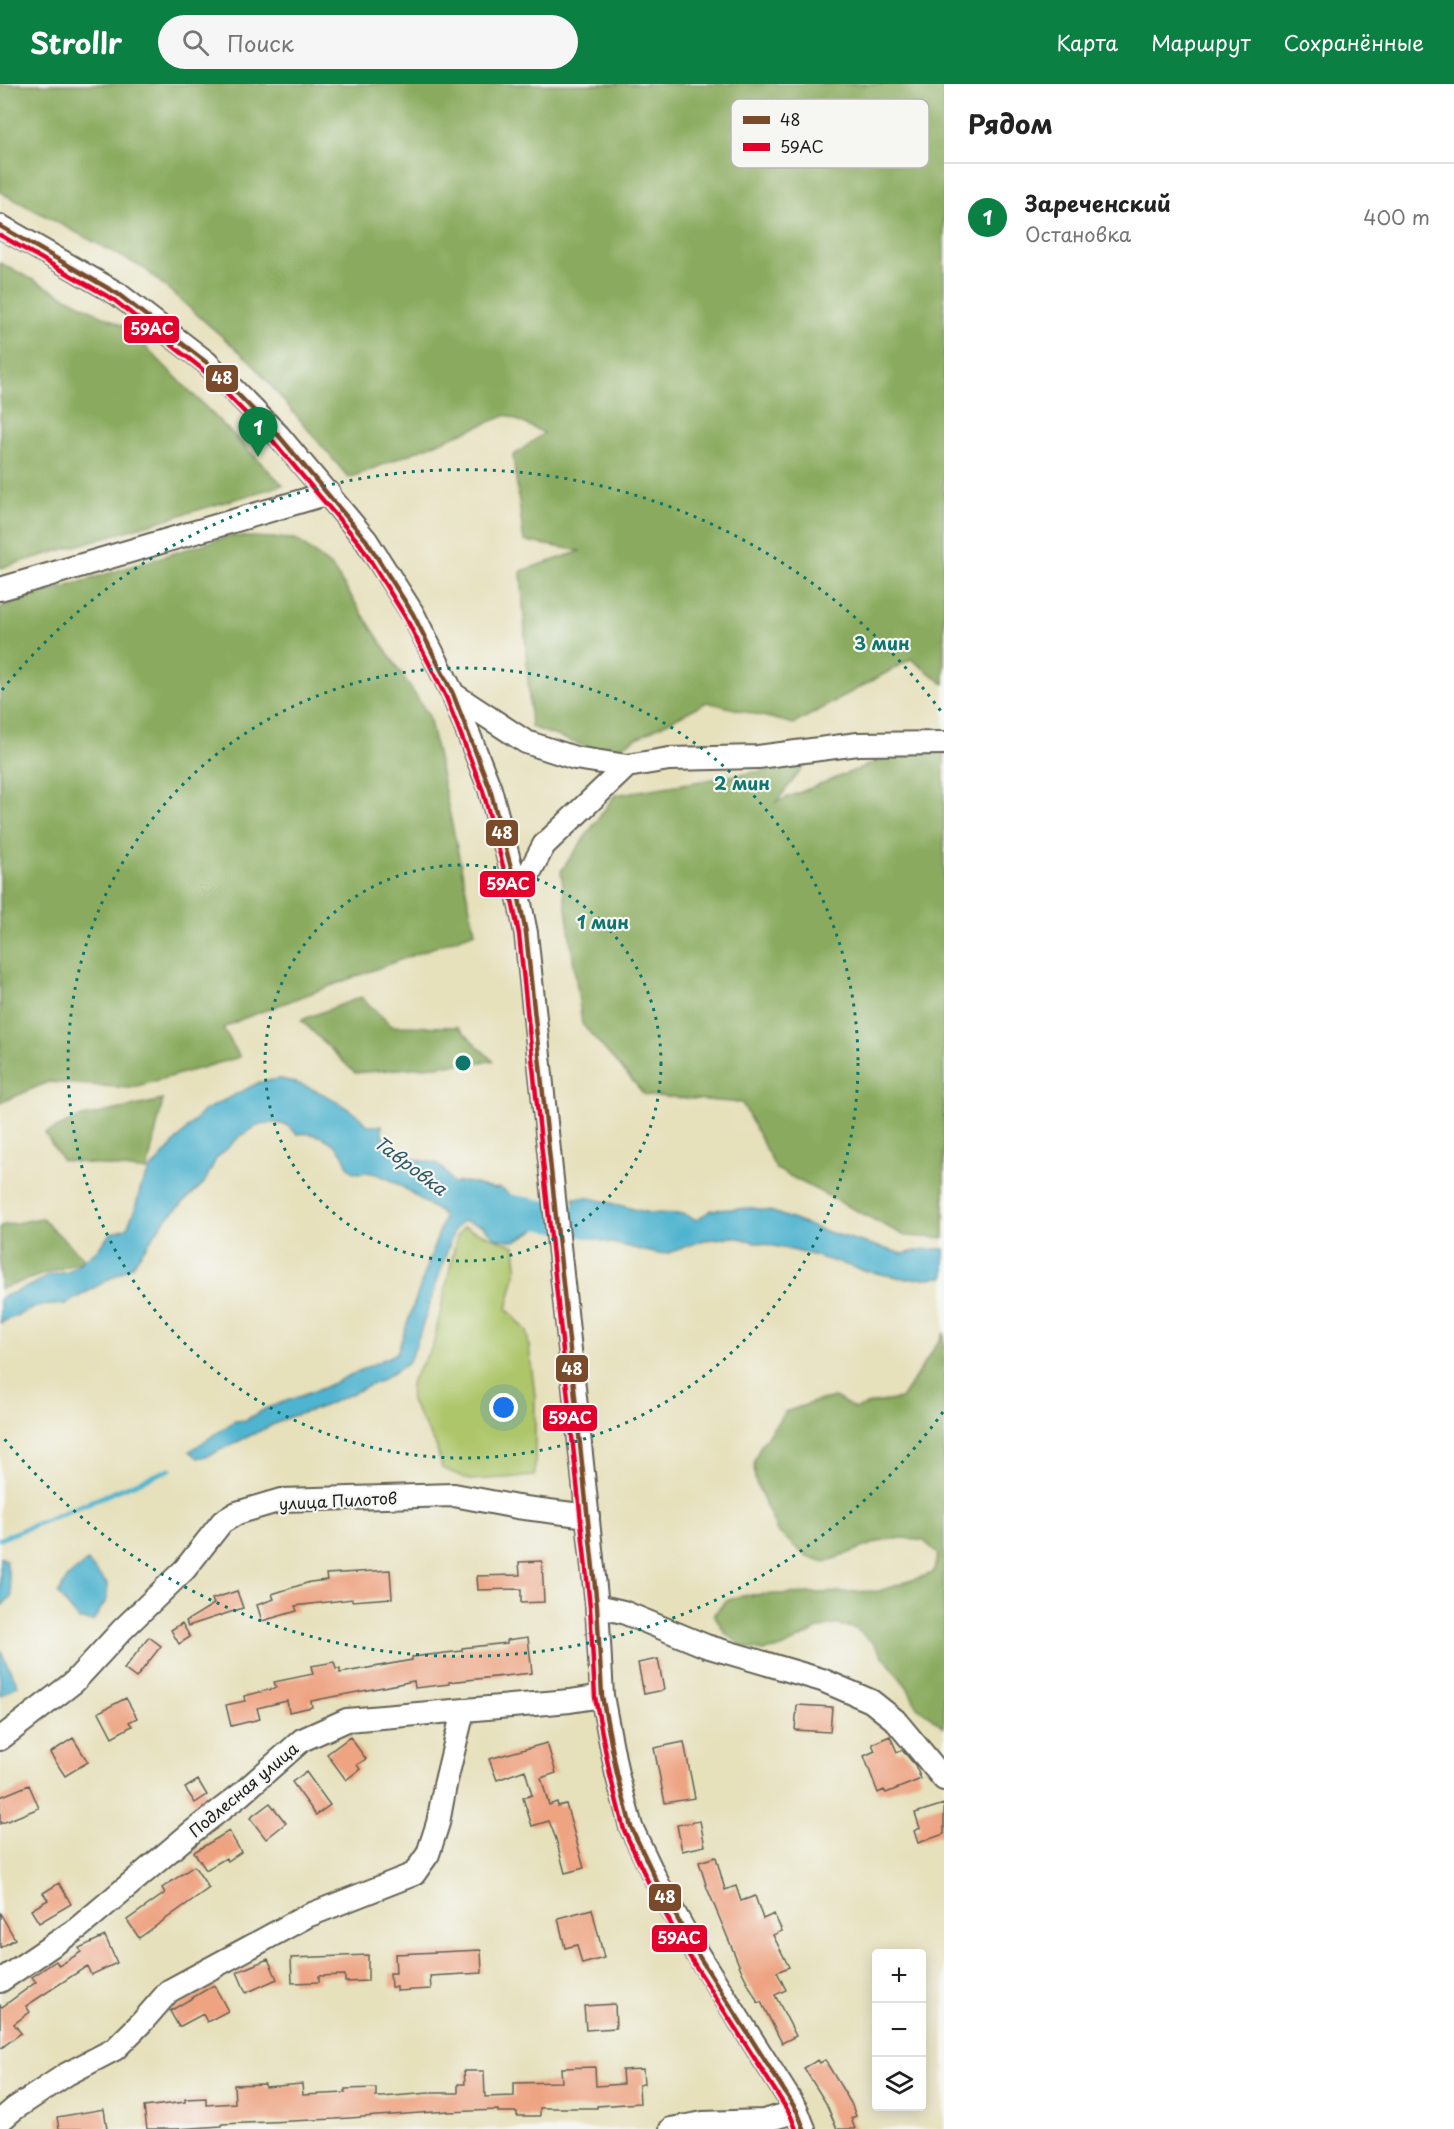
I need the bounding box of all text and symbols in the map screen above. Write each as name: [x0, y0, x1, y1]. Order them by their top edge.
search box: [158, 15, 578, 69]
text: Strollr: [30, 21, 122, 64]
icon: search: [179, 26, 212, 59]
text: Поиск: [227, 26, 294, 59]
text: Карта: [1057, 26, 1118, 58]
text: Маршрут: [1151, 26, 1251, 58]
text: Сохранённые: [1284, 26, 1424, 58]
legend: [731, 99, 929, 168]
text: Рядом: [968, 104, 1053, 143]
text: 48: [780, 107, 800, 131]
text: 59АС: [780, 134, 824, 158]
text: Зареченский: [1025, 186, 1171, 219]
text: 1: [983, 202, 992, 232]
text: 400 m: [1363, 202, 1430, 232]
text: Остановка: [1025, 219, 1131, 249]
line badge: 59АС: [123, 315, 180, 344]
text: 59АС: [130, 316, 174, 340]
line badge: 48: [205, 364, 239, 393]
text: 48: [211, 365, 233, 389]
pin: 1: [238, 408, 278, 457]
text: 3 мин: [854, 629, 910, 656]
text: 2 мин: [714, 769, 770, 796]
line badge: 48: [485, 819, 519, 847]
text: 48: [491, 820, 513, 844]
line badge: 59АС: [479, 870, 536, 898]
text: 59АС: [486, 871, 530, 895]
text: 1 мин: [577, 908, 629, 935]
centre of rings: [453, 1053, 473, 1073]
water label: Тавровка: [369, 1129, 454, 1202]
line badge: 48: [555, 1354, 589, 1383]
text: 48: [561, 1356, 583, 1380]
your location: [489, 1393, 518, 1422]
line badge: 59АС: [542, 1404, 598, 1432]
text: 59АС: [548, 1405, 592, 1429]
street label: улица Пилотов: [278, 1485, 398, 1515]
street label: Подлесная улица: [183, 1736, 303, 1842]
line badge: 48: [648, 1883, 682, 1912]
text: 48: [654, 1884, 676, 1908]
line badge: 59АС: [651, 1924, 708, 1953]
text: 59АС: [657, 1925, 701, 1949]
map controls: [872, 1949, 926, 2111]
button: +: [872, 1949, 926, 2003]
button: −: [872, 2003, 926, 2057]
button: layers: [872, 2057, 926, 2111]

